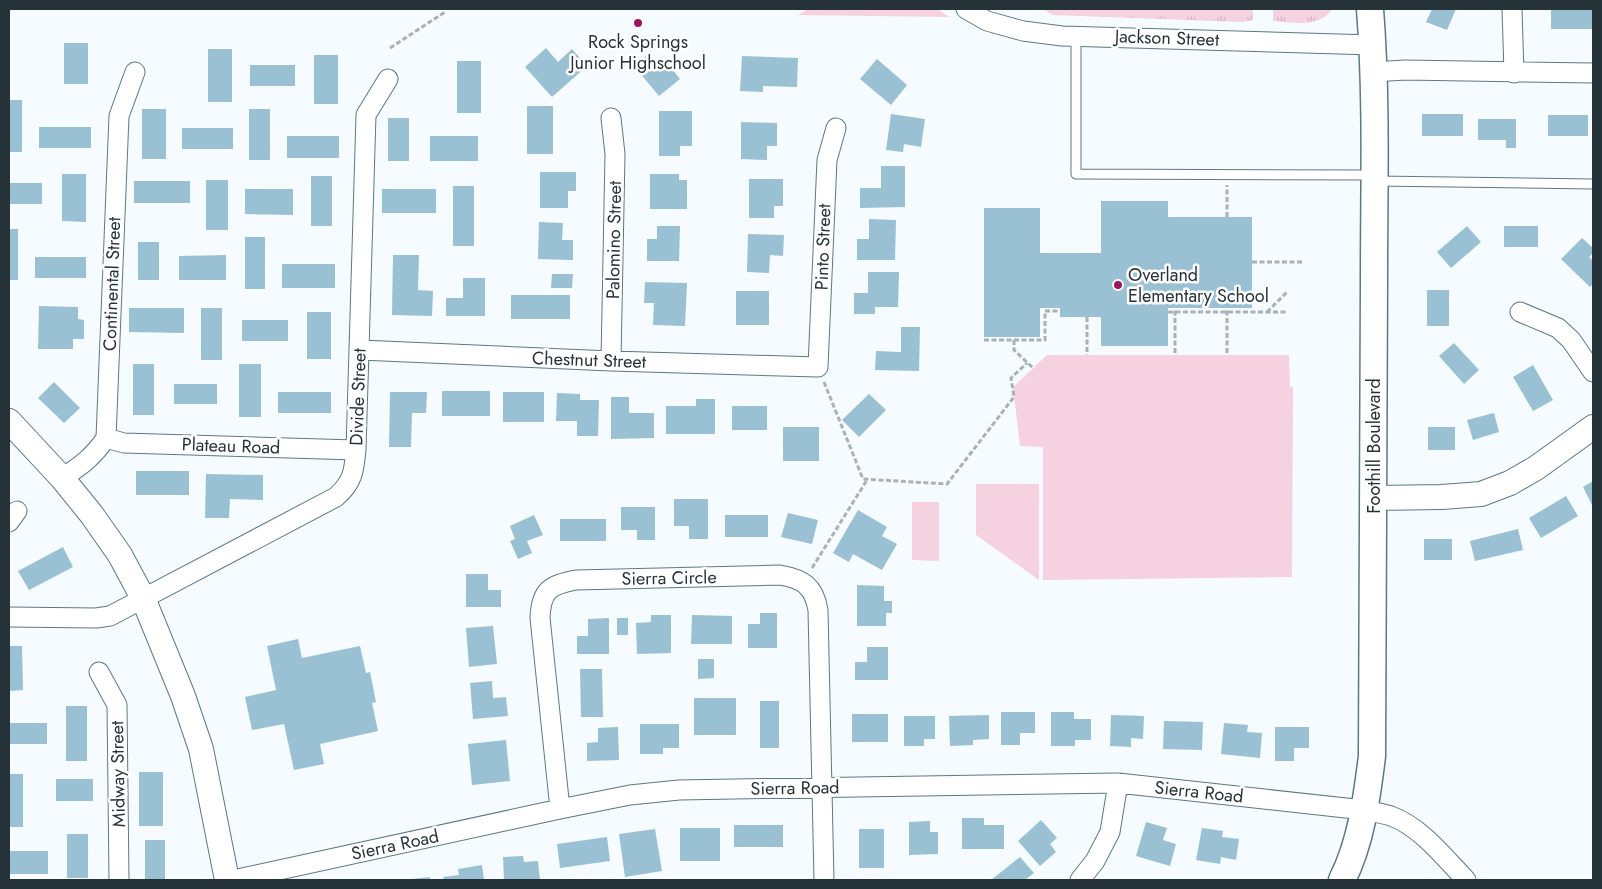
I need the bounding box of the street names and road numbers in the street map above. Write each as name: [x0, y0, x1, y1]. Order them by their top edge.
street label: Jackson Street: [1112, 23, 1220, 53]
street label: Palomino Street: [600, 180, 628, 299]
street label: Pinto Street: [808, 203, 838, 291]
street label: Continental Street: [97, 216, 127, 352]
street label: Chestnut Street: [531, 345, 647, 375]
street label: Divide Street: [343, 347, 373, 446]
street label: Foothill Boulevard: [1361, 378, 1387, 514]
street label: Plateau Road: [181, 431, 281, 461]
street label: Sierra Circle: [621, 564, 717, 592]
street label: Midway Street: [104, 720, 132, 828]
street label: Sierra Road: [750, 774, 840, 802]
street label: Sierra Road: [1153, 774, 1245, 810]
street label: Sierra Road: [349, 823, 441, 867]

